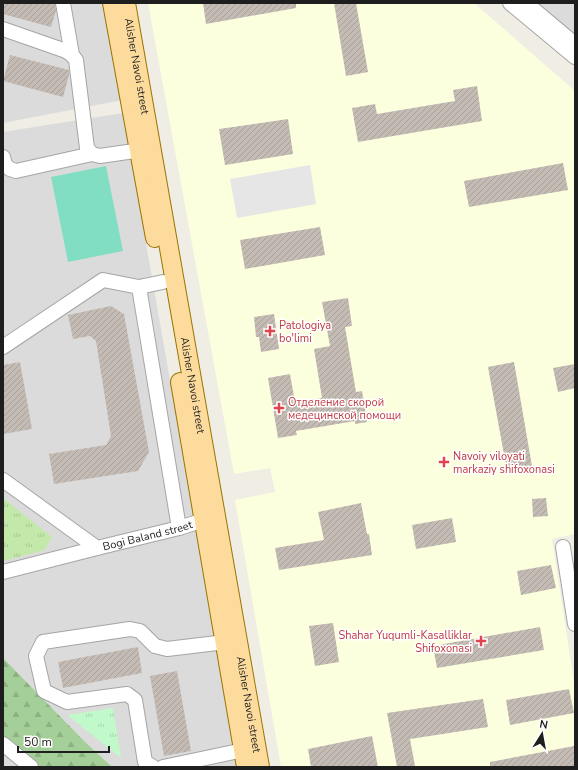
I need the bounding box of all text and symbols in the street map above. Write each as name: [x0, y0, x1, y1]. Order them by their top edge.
street label: Alisher Navoi street: [121, 17, 152, 116]
place label: Patologiya bo'limi: [279, 318, 331, 346]
marker: Patologiya bo'limi: [264, 325, 276, 337]
street label: Alisher Navoi street: [177, 336, 208, 435]
place label: Отделение скорой медецинской помощи: [288, 395, 401, 423]
marker: Отделение скорой медецинской помощи: [273, 402, 285, 414]
place label: Navoiy viloyati markaziy shifoxonasi: [453, 449, 555, 477]
marker: Navoiy viloyati markaziy shifoxonasi: [438, 456, 450, 468]
street label: Bogi Baland street: [101, 517, 194, 554]
place label: Shahar Yuqumli-Kasalliklar Shifoxonasi: [338, 628, 472, 656]
marker: Shahar Yuqumli-Kasalliklar Shifoxonasi: [475, 635, 487, 647]
street label: Alisher Navoi street: [233, 655, 264, 754]
north arrow: [522, 714, 562, 754]
text: N: [538, 717, 549, 733]
scale bar: [18, 728, 109, 754]
text: 50 m: [24, 734, 52, 750]

